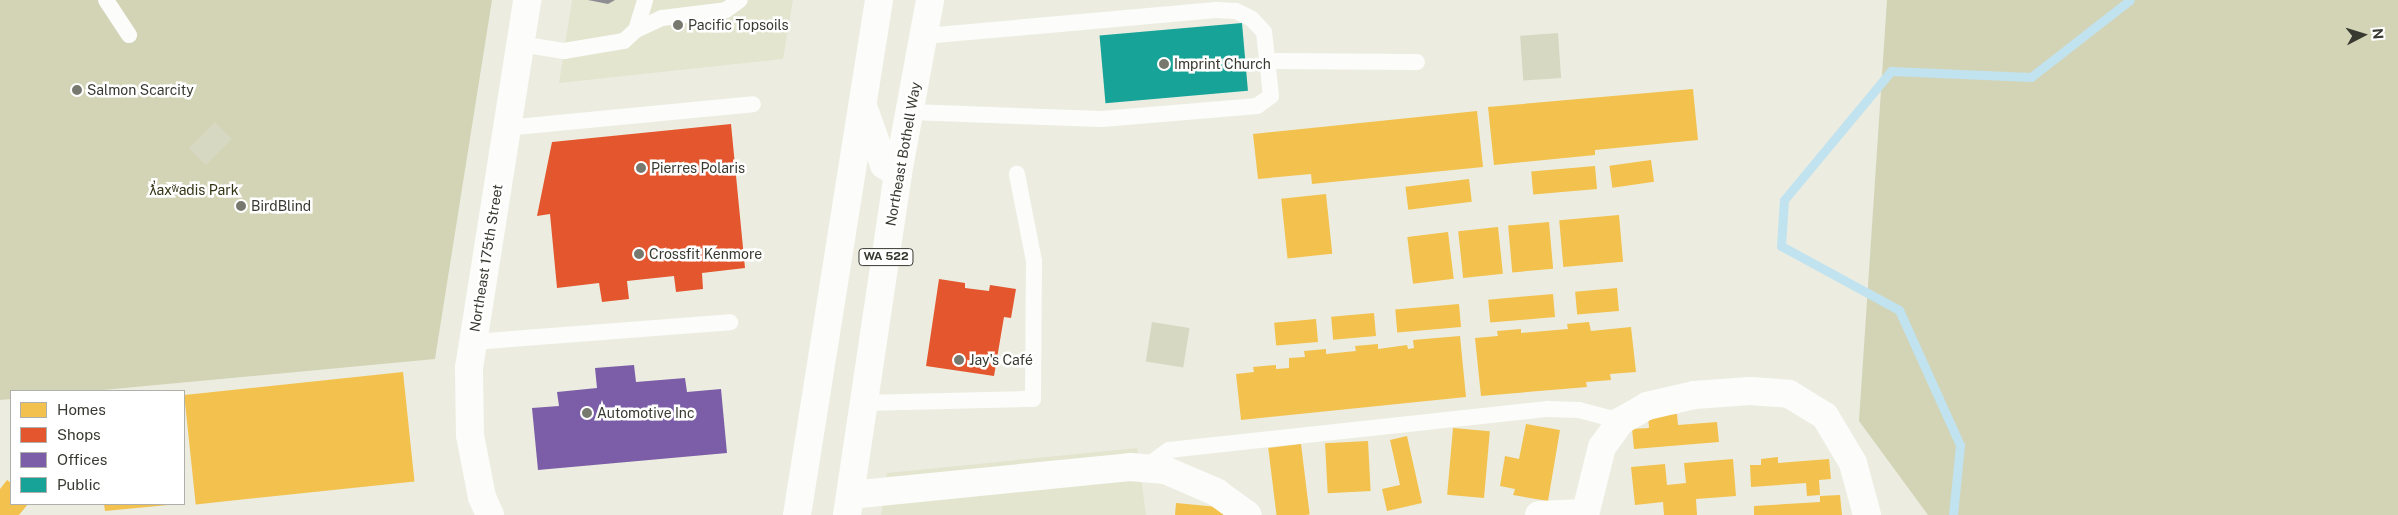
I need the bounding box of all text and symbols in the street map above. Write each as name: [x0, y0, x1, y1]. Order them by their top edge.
north arrow: [2338, 10, 2388, 60]
place label: Pacific Topsoils: [688, 17, 789, 33]
marker: Pacific Topsoils: [672, 19, 684, 31]
text: N: [2369, 28, 2386, 40]
place label: Imprint Church: [1174, 56, 1271, 72]
marker: Imprint Church: [1158, 58, 1170, 70]
street label: Northeast Bothell Way: [882, 80, 924, 228]
place label: Salmon Scarcity: [87, 82, 194, 98]
marker: Salmon Scarcity: [71, 84, 83, 96]
place label: Pierres Polaris: [651, 160, 745, 176]
marker: Pierres Polaris: [635, 162, 647, 174]
park label: ƛ̕ax̌ʷadis Park: [149, 182, 239, 198]
street label: Northeast 175th Street: [466, 183, 506, 333]
place label: BirdBlind: [251, 198, 311, 214]
marker: BirdBlind: [235, 200, 247, 212]
place label: Crossfit Kenmore: [649, 246, 762, 262]
marker: Crossfit Kenmore: [633, 248, 645, 260]
road number: WA 522: [857, 248, 915, 266]
place label: Jay's Café: [969, 352, 1033, 368]
marker: Jay's Café: [953, 354, 965, 366]
legend: [10, 390, 185, 505]
text: Homes: [57, 401, 106, 418]
place label: Automotive Inc: [597, 405, 695, 421]
marker: Automotive Inc: [581, 407, 593, 419]
text: Shops: [57, 426, 101, 443]
text: Offices: [57, 451, 107, 468]
text: Public: [57, 476, 101, 493]

